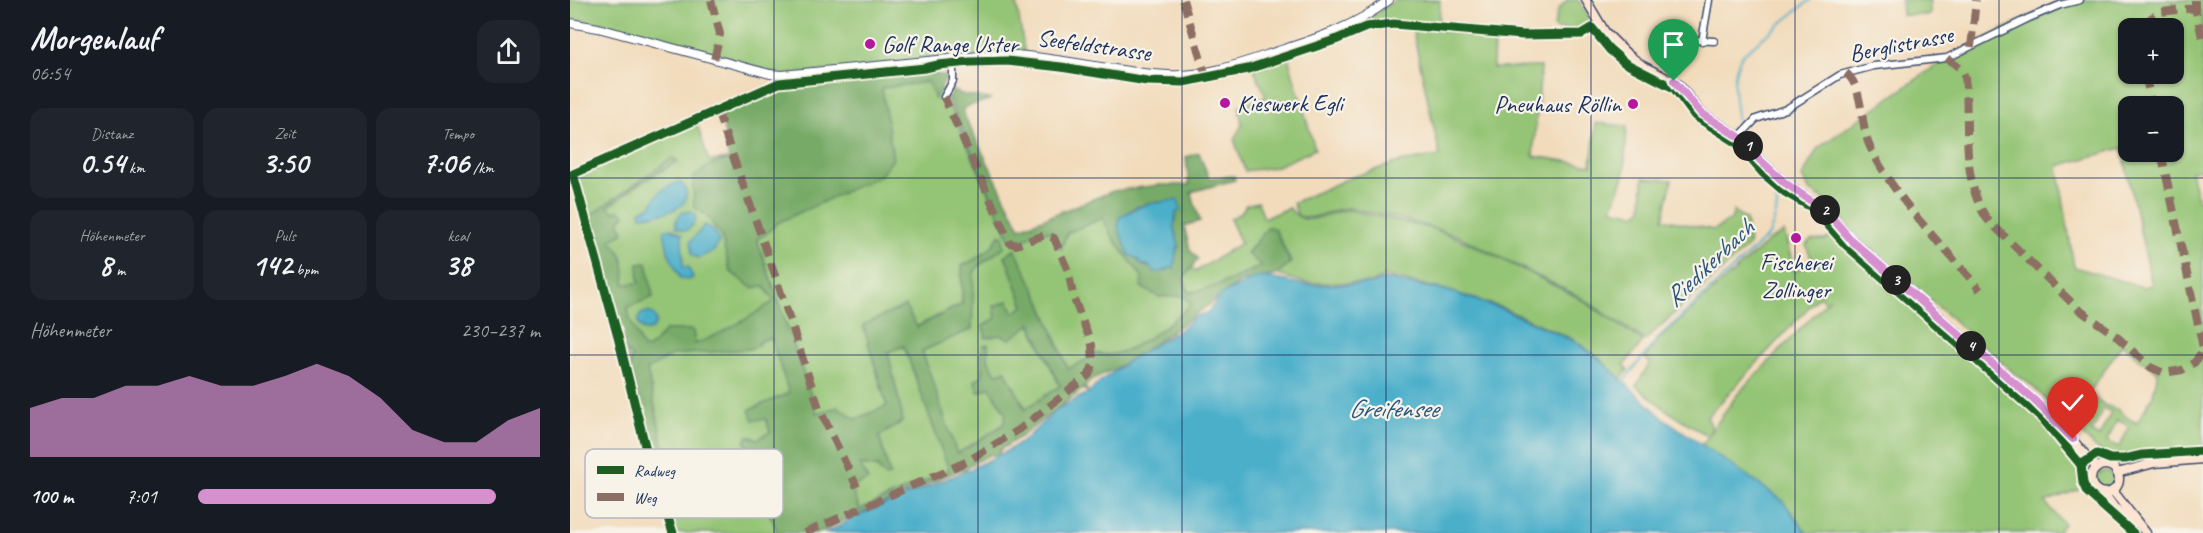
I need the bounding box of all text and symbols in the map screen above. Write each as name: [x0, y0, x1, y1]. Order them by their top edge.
text: Morgenlauf: [30, 17, 158, 59]
map controls: [2118, 18, 2184, 162]
button: +: [2118, 18, 2184, 84]
pin: [1648, 19, 1699, 81]
street label: Berglistrasse: [1847, 19, 1957, 69]
button: share: [477, 20, 540, 83]
street label: Seefeldstrasse: [1035, 22, 1155, 68]
icon: arrive: [1657, 28, 1690, 61]
place label: Golf Range Uster: [882, 29, 1020, 59]
marker: Golf Range Uster: [863, 37, 877, 51]
text: 06:54: [30, 61, 70, 86]
place label: Kieswerk Egli: [1237, 88, 1345, 118]
place label: Pneuhaus Röllin: [1494, 89, 1622, 119]
marker: Kieswerk Egli: [1218, 96, 1232, 110]
button: −: [2118, 96, 2184, 162]
marker: Pneuhaus Röllin: [1626, 97, 1640, 111]
text: Distanz: [91, 124, 133, 144]
text: Zeit: [274, 124, 296, 144]
text: Tempo: [442, 124, 474, 144]
pin: 1: [1733, 131, 1763, 161]
text: 1: [1744, 136, 1752, 156]
text: 0.54: [79, 144, 125, 182]
text: 3:50: [262, 144, 308, 182]
text: 7:06: [422, 144, 469, 182]
text: km: [125, 158, 145, 178]
text: /km: [469, 158, 494, 178]
pin: 2: [1810, 195, 1840, 225]
text: 2: [1821, 200, 1829, 220]
water label: Riedikerbach: [1657, 211, 1762, 314]
text: Höhenmeter: [80, 226, 144, 246]
text: Puls: [274, 226, 296, 246]
text: kcal: [447, 226, 469, 246]
marker: Fischerei Zollinger: [1789, 231, 1803, 245]
text: 8: [99, 246, 112, 284]
text: 142: [252, 246, 292, 284]
text: 38: [445, 246, 472, 284]
place label: Fischerei Zollinger: [1760, 247, 1834, 305]
text: m: [112, 260, 125, 280]
text: bpm: [292, 260, 318, 280]
pin: 3: [1881, 265, 1911, 295]
text: 3: [1892, 270, 1900, 290]
text: Höhenmeter: [30, 318, 111, 343]
text: 230–237 m: [461, 318, 540, 343]
pin: 4: [1956, 331, 1986, 361]
text: 4: [1967, 336, 1975, 356]
pin: [2047, 377, 2098, 439]
icon: check: [2056, 386, 2089, 419]
water label: Greifensee: [1349, 392, 1441, 425]
legend: [585, 449, 783, 518]
text: Radweg: [634, 461, 676, 481]
text: 100 m: [30, 484, 73, 509]
text: 7:01: [126, 484, 157, 509]
text: Weg: [634, 488, 658, 508]

